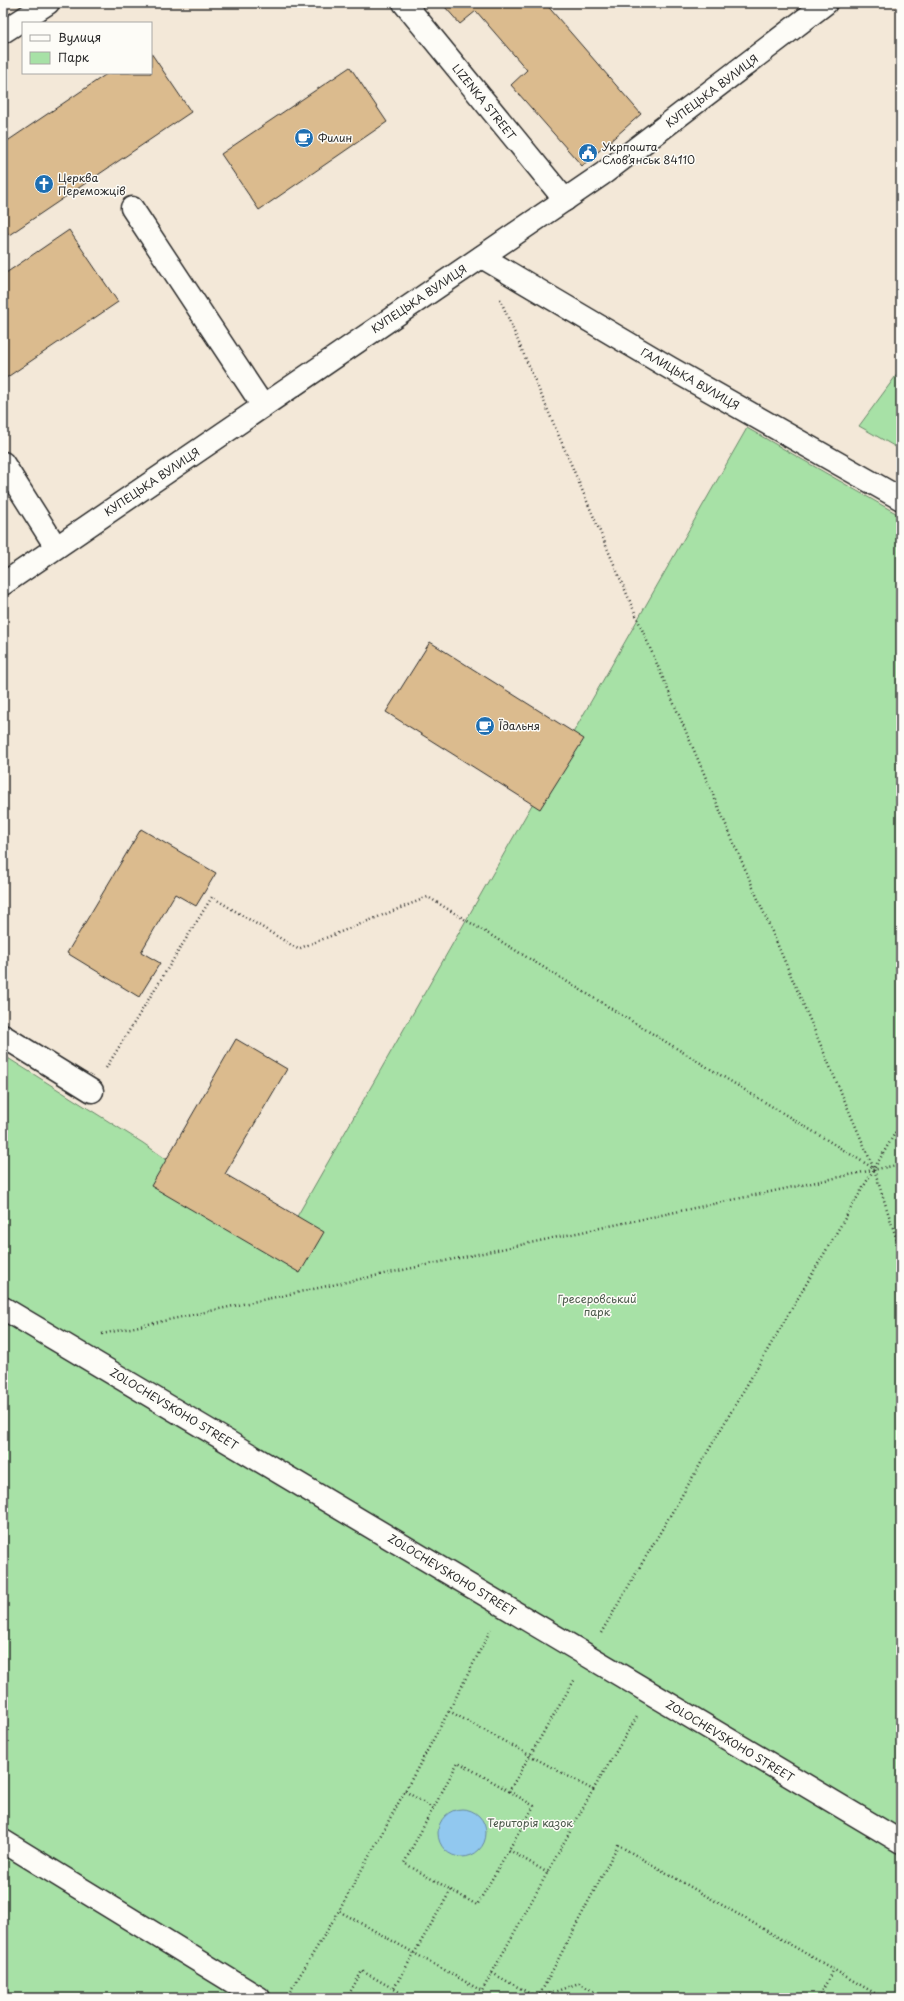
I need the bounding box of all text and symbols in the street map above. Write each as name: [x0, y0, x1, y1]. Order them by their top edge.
legend: [22, 22, 152, 74]
text: Вулиця: [58, 28, 101, 46]
text: Парк: [58, 48, 90, 66]
street label: КУПЕЦЬКА ВУЛИЦЯ: [662, 50, 762, 131]
street label: LIZENKA STREET: [448, 60, 521, 144]
cafe icon: Филин: [293, 127, 315, 149]
place label: Филин: [318, 129, 352, 146]
place label: Укрпошта Слов’янськ 84110: [602, 138, 695, 168]
public building icon: Укрпошта Слов’янськ 84110: [577, 142, 599, 164]
place label: Церква Переможців: [58, 169, 126, 199]
church icon: Церква Переможців: [33, 173, 55, 195]
street label: КУПЕЦЬКА ВУЛИЦЯ: [367, 260, 470, 337]
street label: ГАЛИЦЬКА ВУЛИЦЯ: [638, 343, 743, 414]
street label: КУПЕЦЬКА ВУЛИЦЯ: [100, 443, 203, 520]
cafe icon: Їдальня: [474, 715, 496, 737]
place label: Їдальня: [499, 717, 540, 734]
park label: Гресеровський парк: [558, 1290, 636, 1320]
street label: ZOLOCHEVSKOHO STREET: [107, 1363, 242, 1454]
street label: ZOLOCHEVSKOHO STREET: [385, 1529, 520, 1620]
street label: ZOLOCHEVSKOHO STREET: [663, 1695, 798, 1786]
park label: Територія казок: [487, 1814, 573, 1831]

